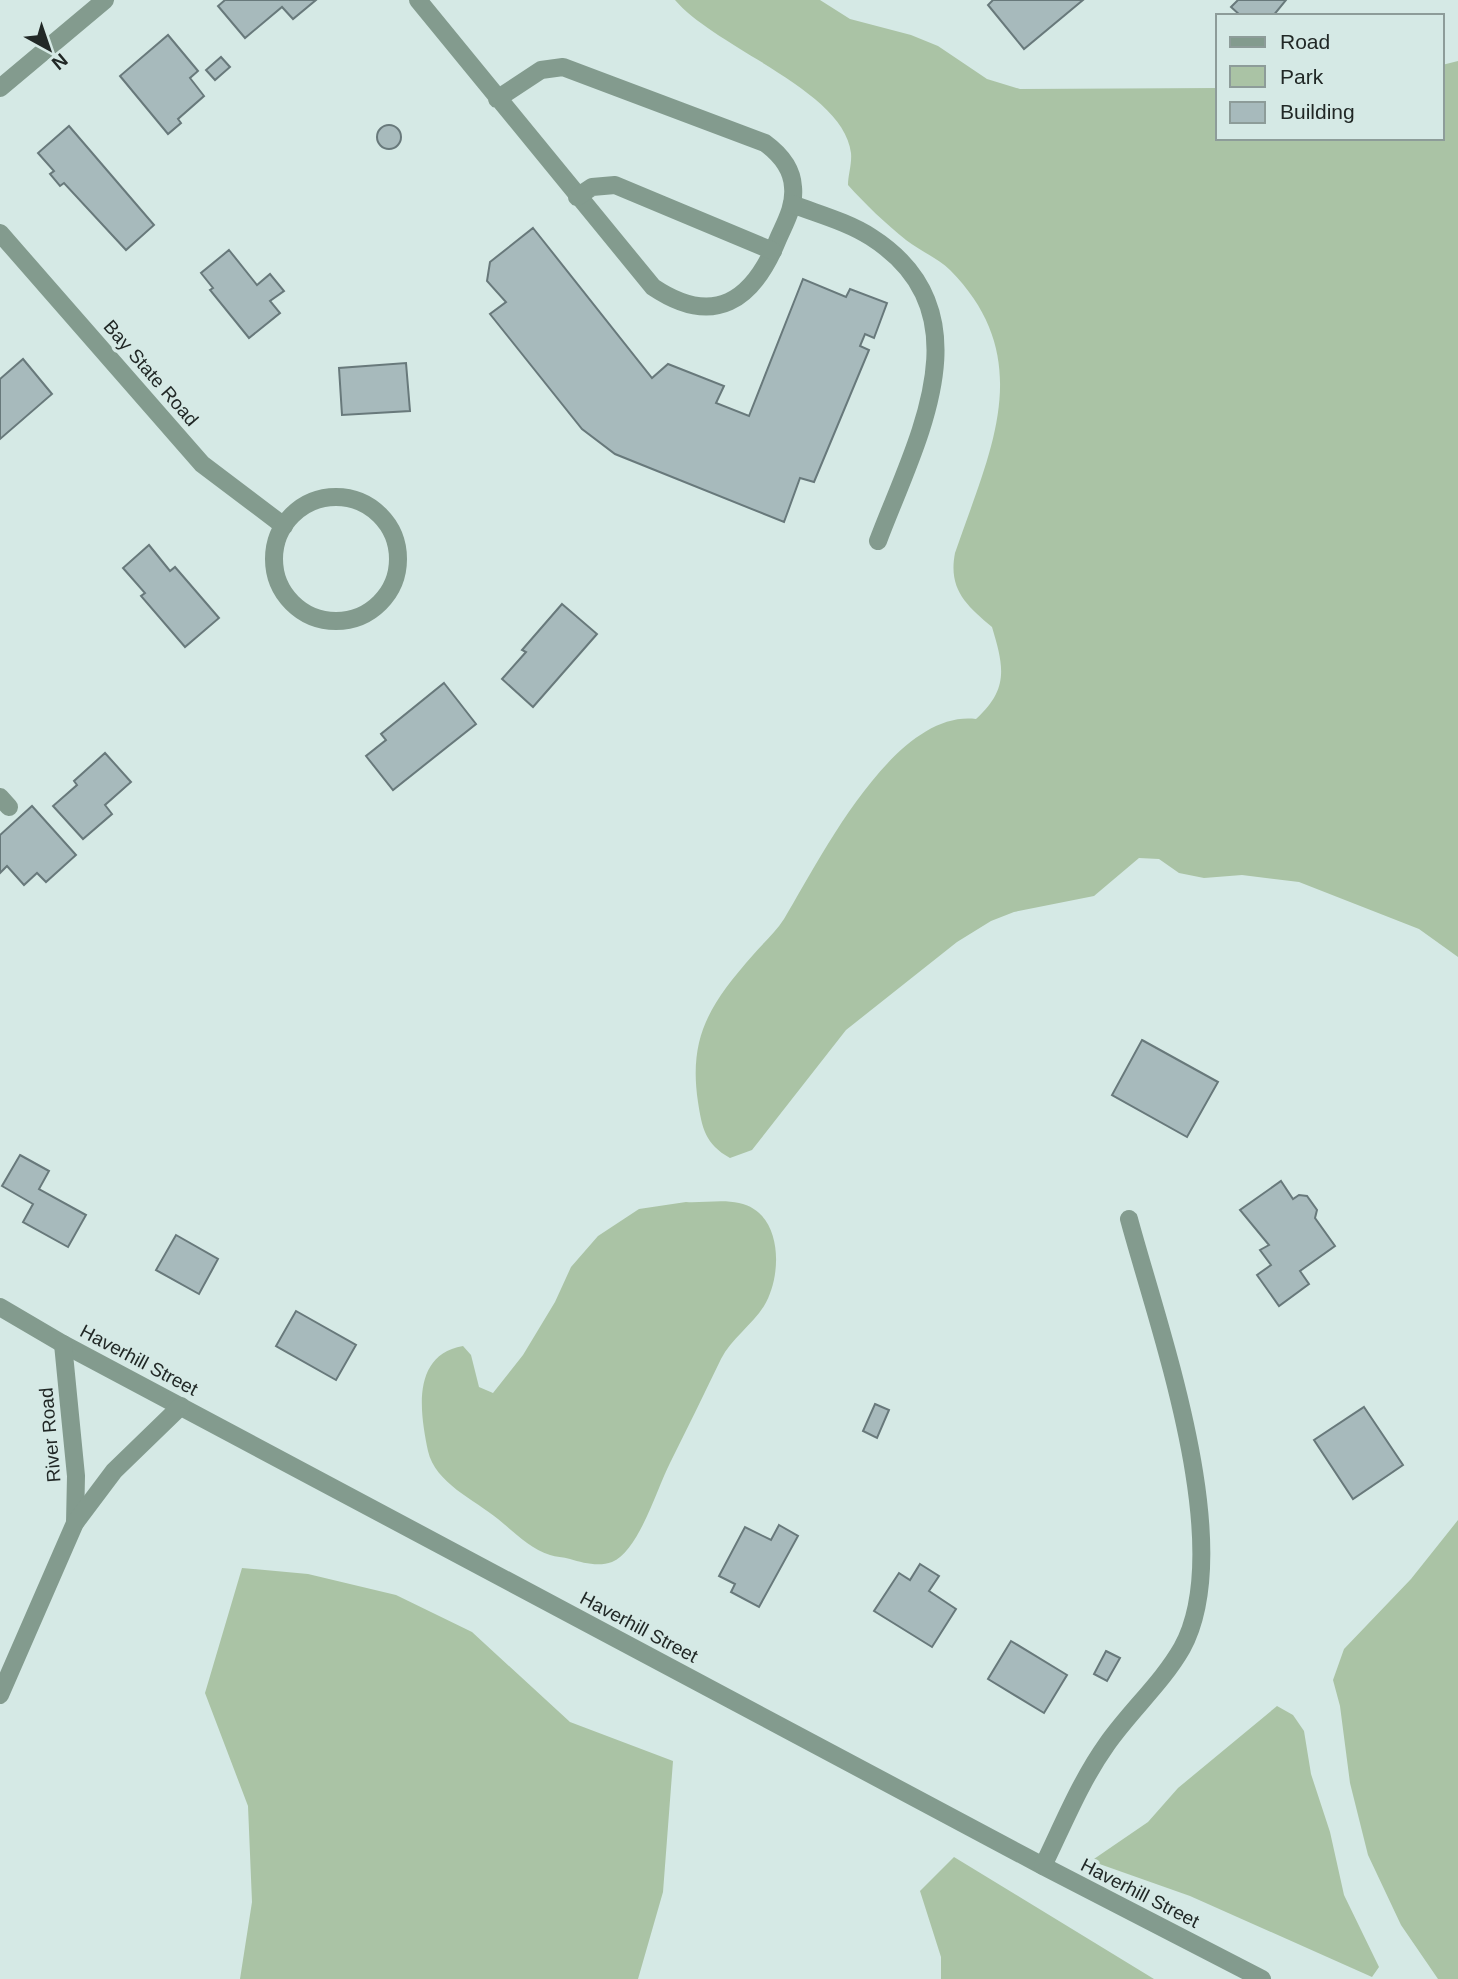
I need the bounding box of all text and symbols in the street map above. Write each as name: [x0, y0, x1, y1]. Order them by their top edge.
north arrow: [14, 14, 84, 84]
legend: [1216, 14, 1444, 140]
text: Road: [1280, 30, 1330, 53]
text: N: [48, 49, 72, 74]
text: Park: [1280, 65, 1324, 88]
text: Building: [1280, 100, 1355, 123]
street label: Bay State Road: [99, 316, 203, 430]
street label: Haverhill Street: [77, 1320, 202, 1400]
street label: River Road: [35, 1387, 65, 1483]
street label: Haverhill Street: [577, 1587, 702, 1667]
street label: Haverhill Street: [1077, 1854, 1203, 1932]

